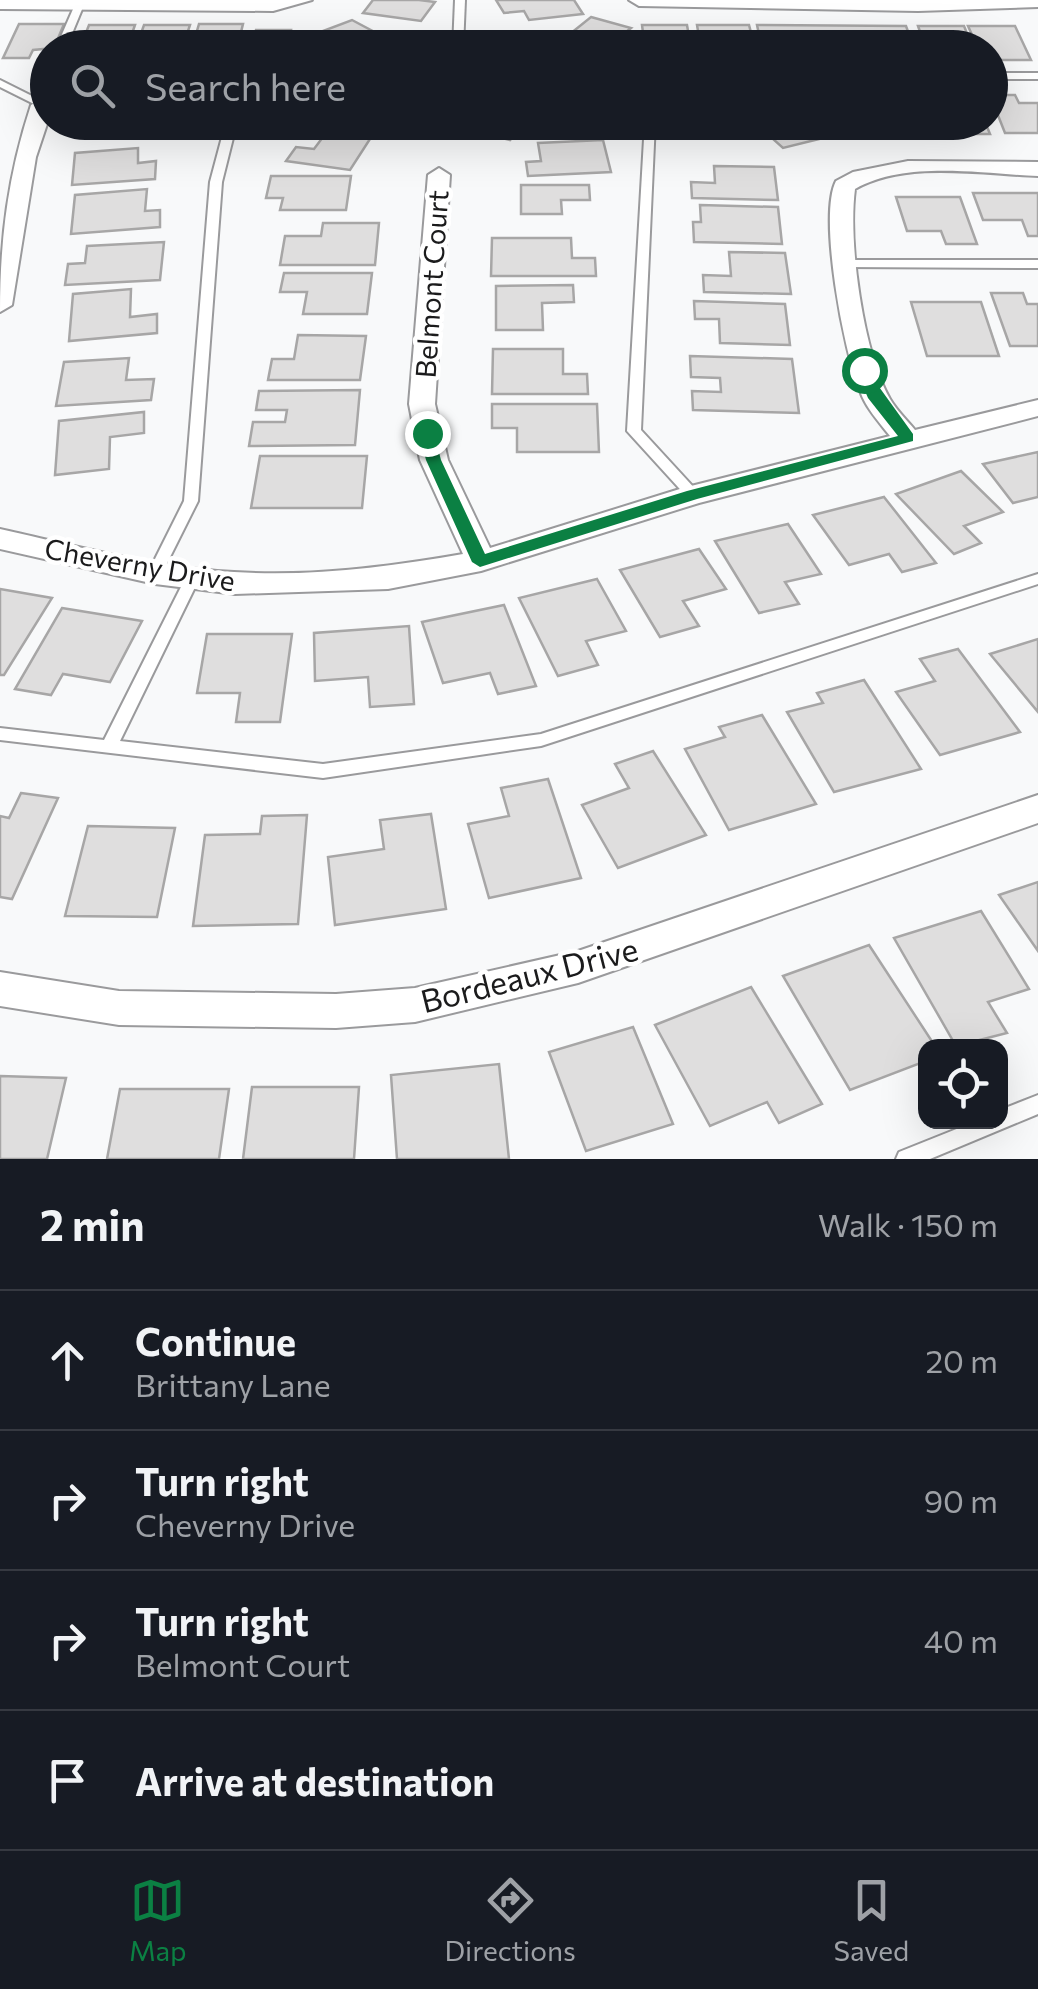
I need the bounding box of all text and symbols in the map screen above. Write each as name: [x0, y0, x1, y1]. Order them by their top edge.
search box: [30, 30, 1008, 140]
icon: search: [65, 58, 120, 113]
text: Search here: [145, 62, 346, 109]
street label: Belmont Court: [407, 189, 455, 379]
route start: [842, 348, 888, 394]
route end: [405, 411, 451, 457]
street label: Cheverny Drive: [42, 531, 238, 597]
street label: Bordeaux Drive: [416, 928, 642, 1020]
map controls: [918, 1039, 1008, 1129]
button: locate: [918, 1039, 1008, 1129]
text: 2 min: [40, 1198, 145, 1250]
text: Walk · 150 m: [818, 1204, 998, 1244]
text: Continue: [135, 1317, 296, 1364]
icon: ahead: [40, 1333, 95, 1388]
text: 20 m: [925, 1340, 998, 1380]
text: Brittany Lane: [135, 1364, 331, 1404]
text: Turn right: [135, 1457, 309, 1504]
icon: right: [40, 1473, 95, 1528]
text: 90 m: [924, 1480, 998, 1520]
text: Cheverny Drive: [135, 1504, 355, 1544]
text: Turn right: [135, 1597, 309, 1644]
icon: right: [40, 1613, 95, 1668]
text: 40 m: [924, 1620, 998, 1660]
text: Belmont Court: [135, 1644, 350, 1684]
icon: arrive: [40, 1753, 95, 1808]
text: Arrive at destination: [135, 1757, 494, 1804]
tab: Map: [129, 1873, 187, 1967]
tab: Directions: [444, 1873, 576, 1967]
tab: Saved: [834, 1873, 909, 1967]

